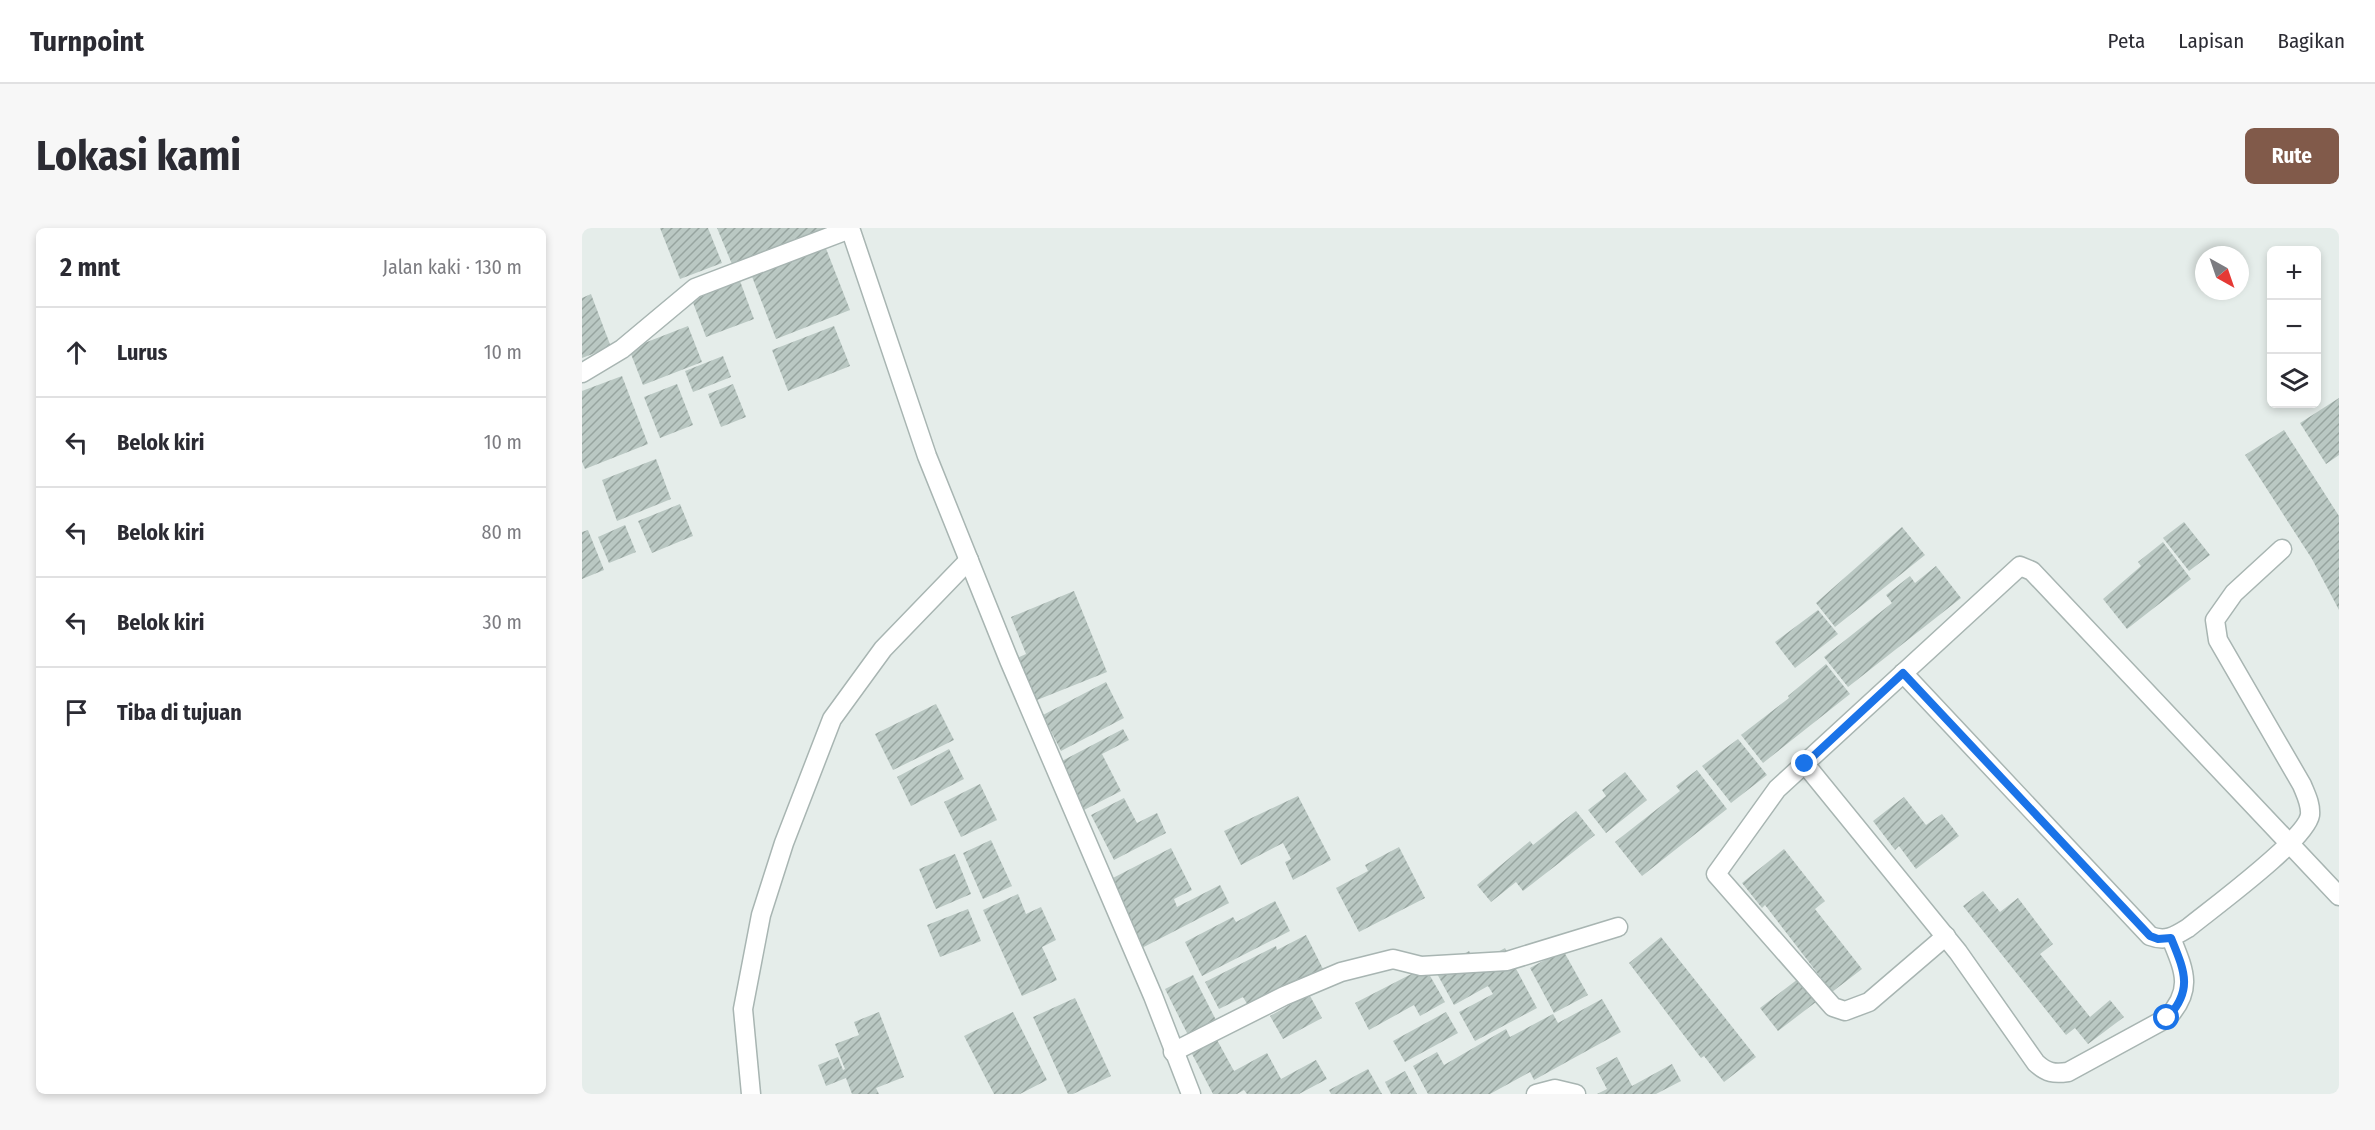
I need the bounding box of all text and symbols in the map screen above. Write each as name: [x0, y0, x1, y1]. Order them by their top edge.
text: Turnpoint: [30, 25, 144, 58]
text: Peta: [2108, 28, 2145, 54]
text: Lapisan: [2178, 28, 2244, 54]
text: Bagikan: [2277, 28, 2345, 54]
button: Rute: [2245, 128, 2339, 184]
text: Lokasi kami: [36, 131, 241, 181]
north arrow: [2195, 246, 2249, 300]
map controls: [2267, 246, 2321, 408]
button: +: [2267, 246, 2321, 300]
text: 2 mnt: [60, 252, 120, 283]
text: Jalan kaki · 130 m: [383, 255, 522, 279]
button: −: [2267, 300, 2321, 354]
icon: ahead: [60, 336, 93, 369]
text: Lurus: [117, 339, 167, 366]
text: 10 m: [484, 340, 522, 364]
button: layers: [2267, 354, 2321, 408]
icon: left: [60, 426, 93, 459]
text: Belok kiri: [117, 429, 205, 456]
text: 10 m: [484, 430, 522, 454]
icon: left: [60, 516, 93, 549]
text: Belok kiri: [117, 519, 205, 546]
text: 80 m: [482, 520, 522, 544]
icon: left: [60, 606, 93, 639]
text: Belok kiri: [117, 609, 205, 636]
text: 30 m: [482, 610, 522, 634]
icon: arrive: [60, 696, 93, 729]
text: Tiba di tujuan: [117, 699, 242, 726]
route end: [1791, 750, 1817, 776]
route start: [2153, 1004, 2179, 1030]

